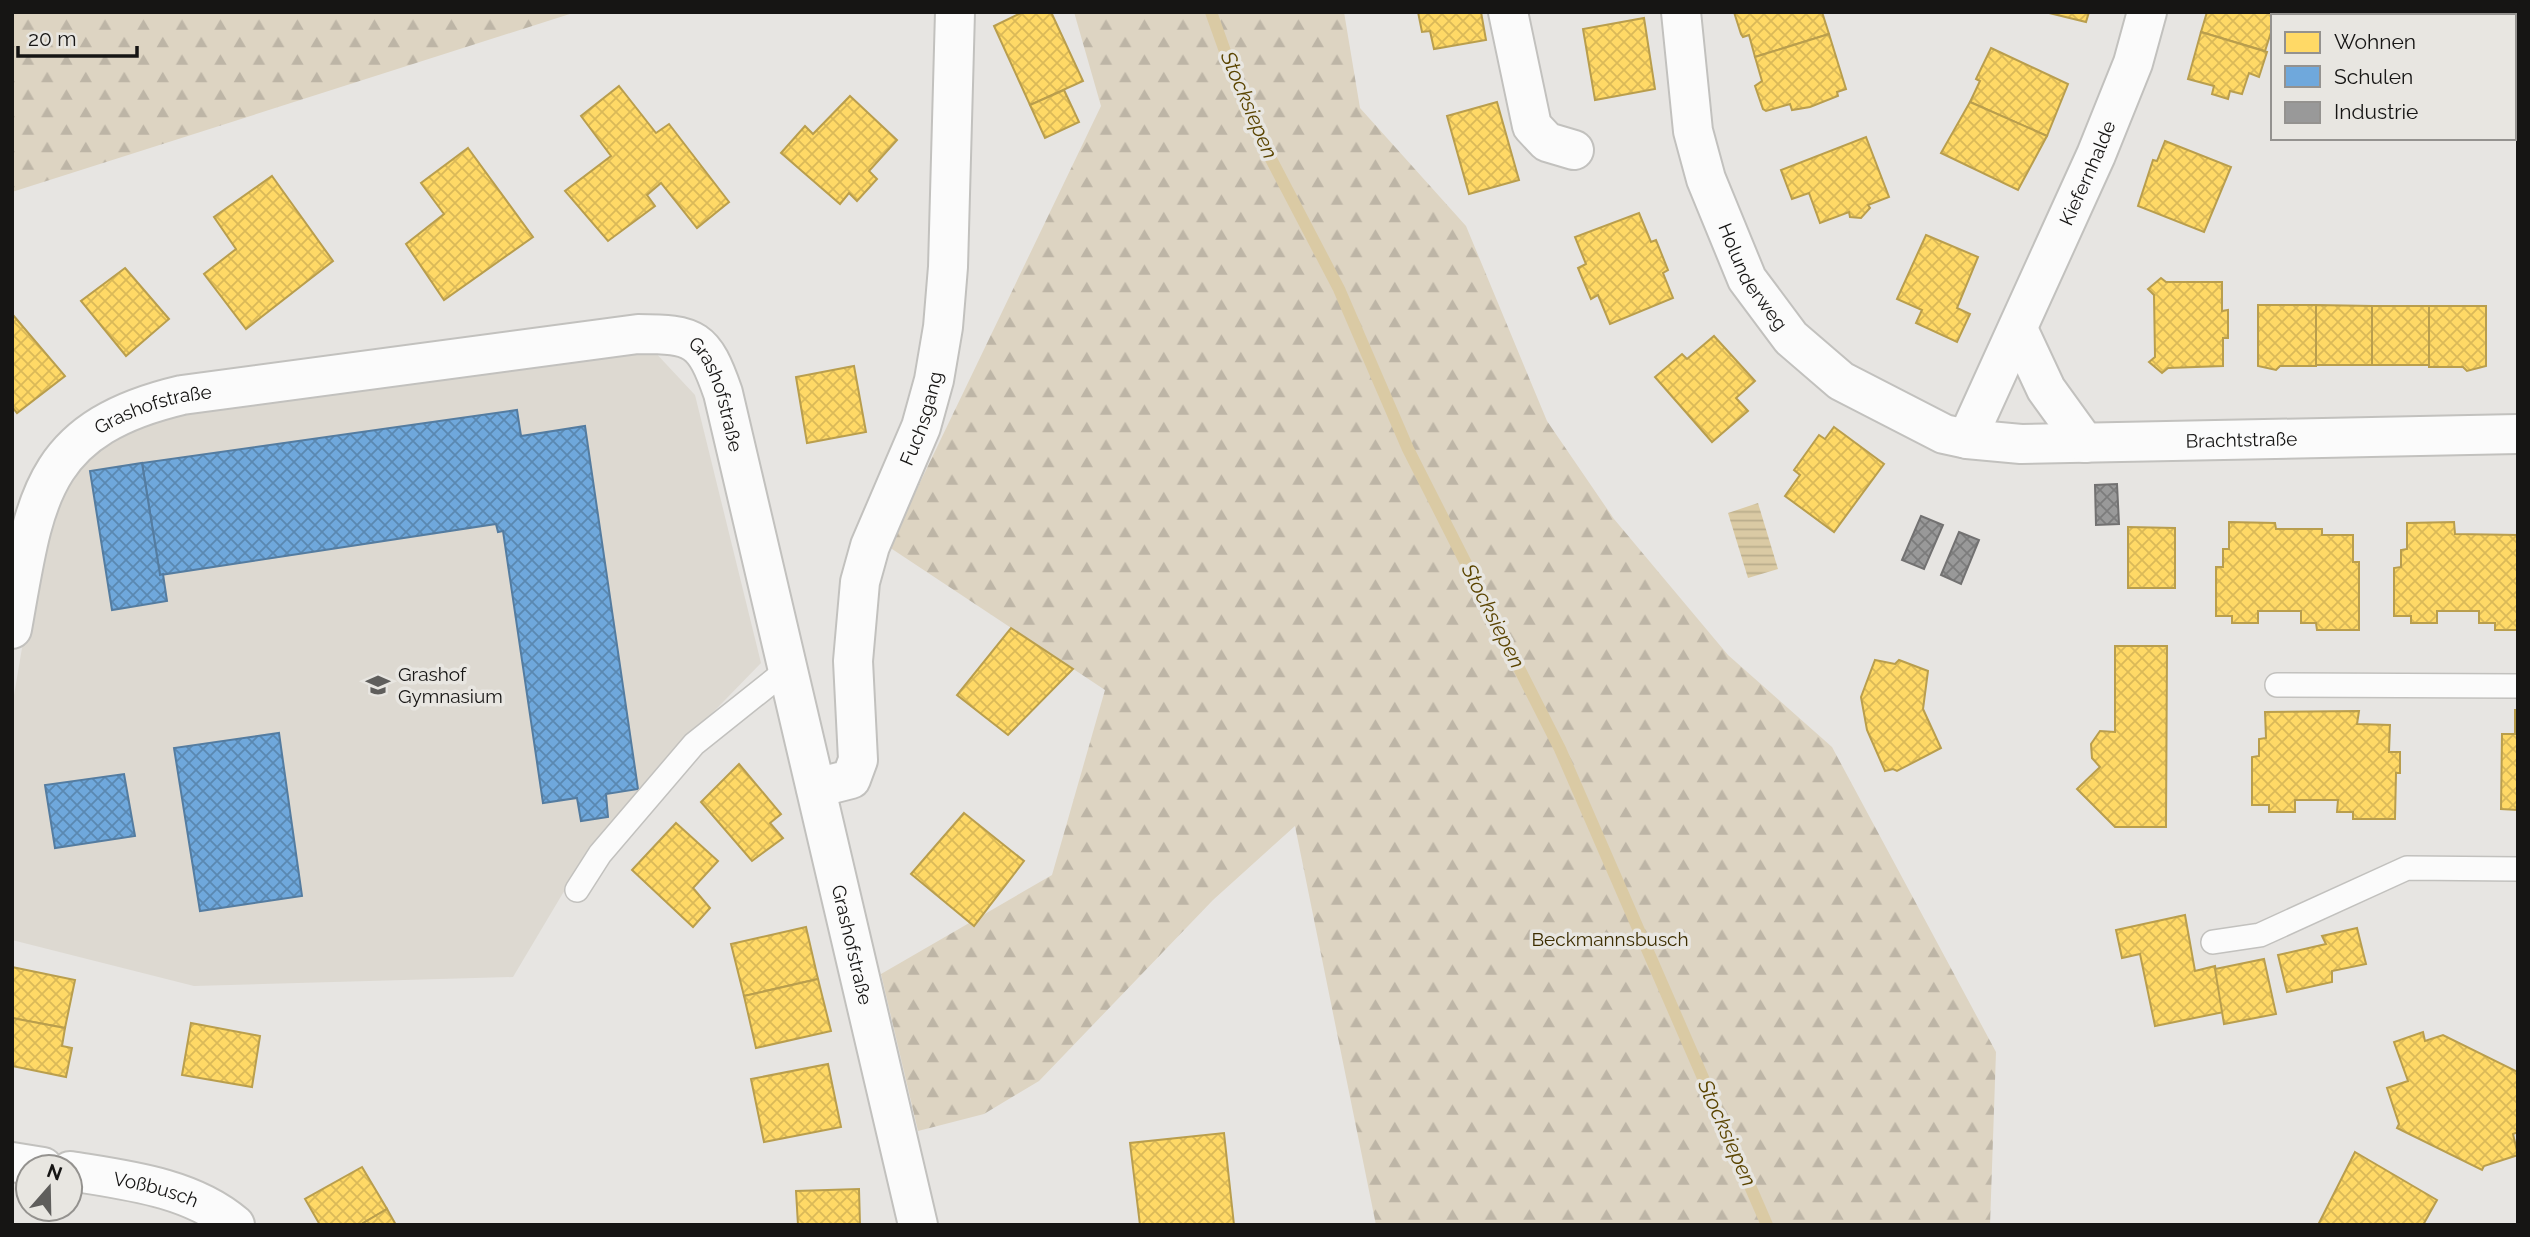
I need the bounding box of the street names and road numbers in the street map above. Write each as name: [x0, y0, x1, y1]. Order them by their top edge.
street label: Kiefernhalde: [2055, 117, 2120, 229]
street label: Holunderweg: [1714, 220, 1792, 334]
street label: Grashofstraße: [685, 332, 747, 454]
street label: Fuchsgang: [895, 370, 946, 468]
street label: Grashofstraße: [90, 380, 213, 438]
street label: Brachtstraße: [2185, 427, 2297, 452]
street label: Grashofstraße: [828, 883, 877, 1007]
street label: Voßbusch: [112, 1167, 202, 1211]

